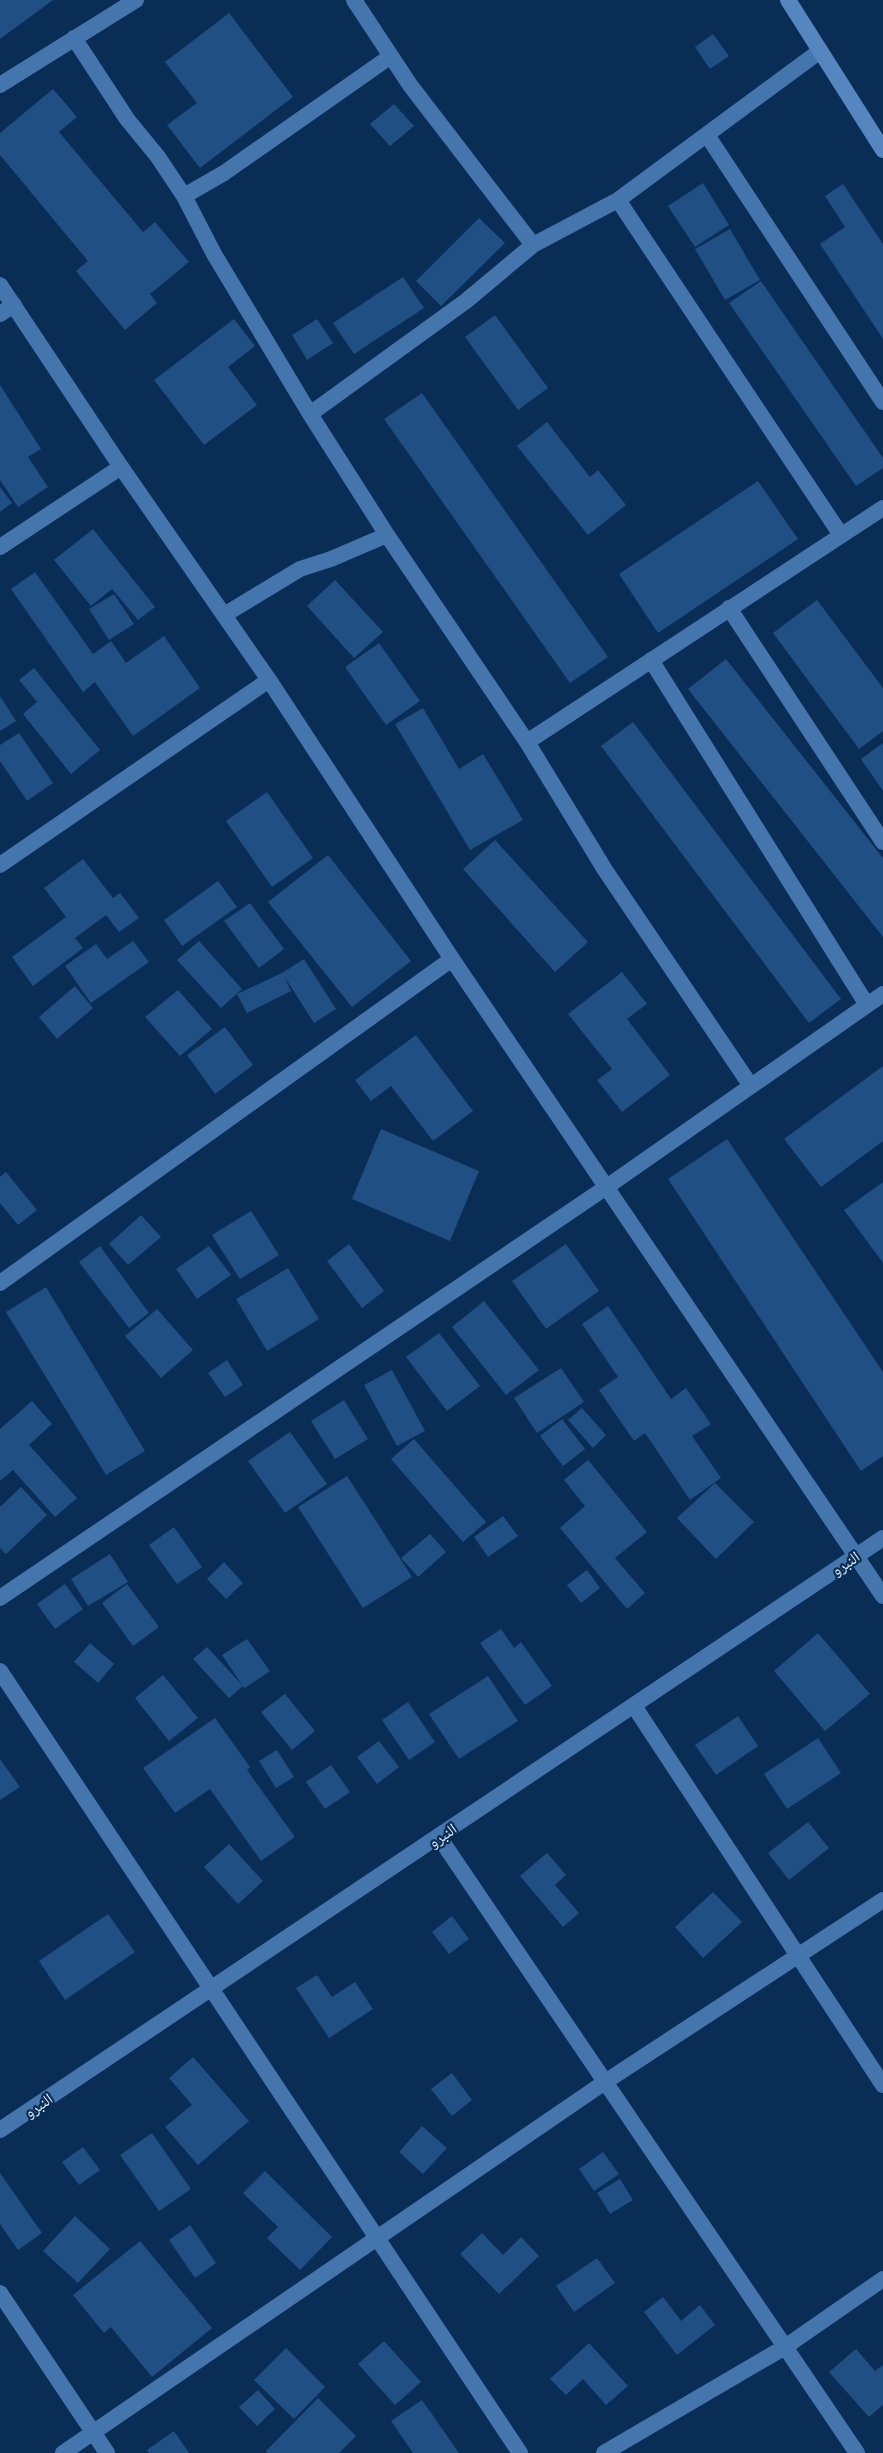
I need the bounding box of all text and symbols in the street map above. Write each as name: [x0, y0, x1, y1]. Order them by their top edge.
street label: النبرو: [826, 1545, 864, 1581]
street label: النبرو: [423, 1817, 461, 1853]
street label: النبرو: [19, 2087, 57, 2123]

